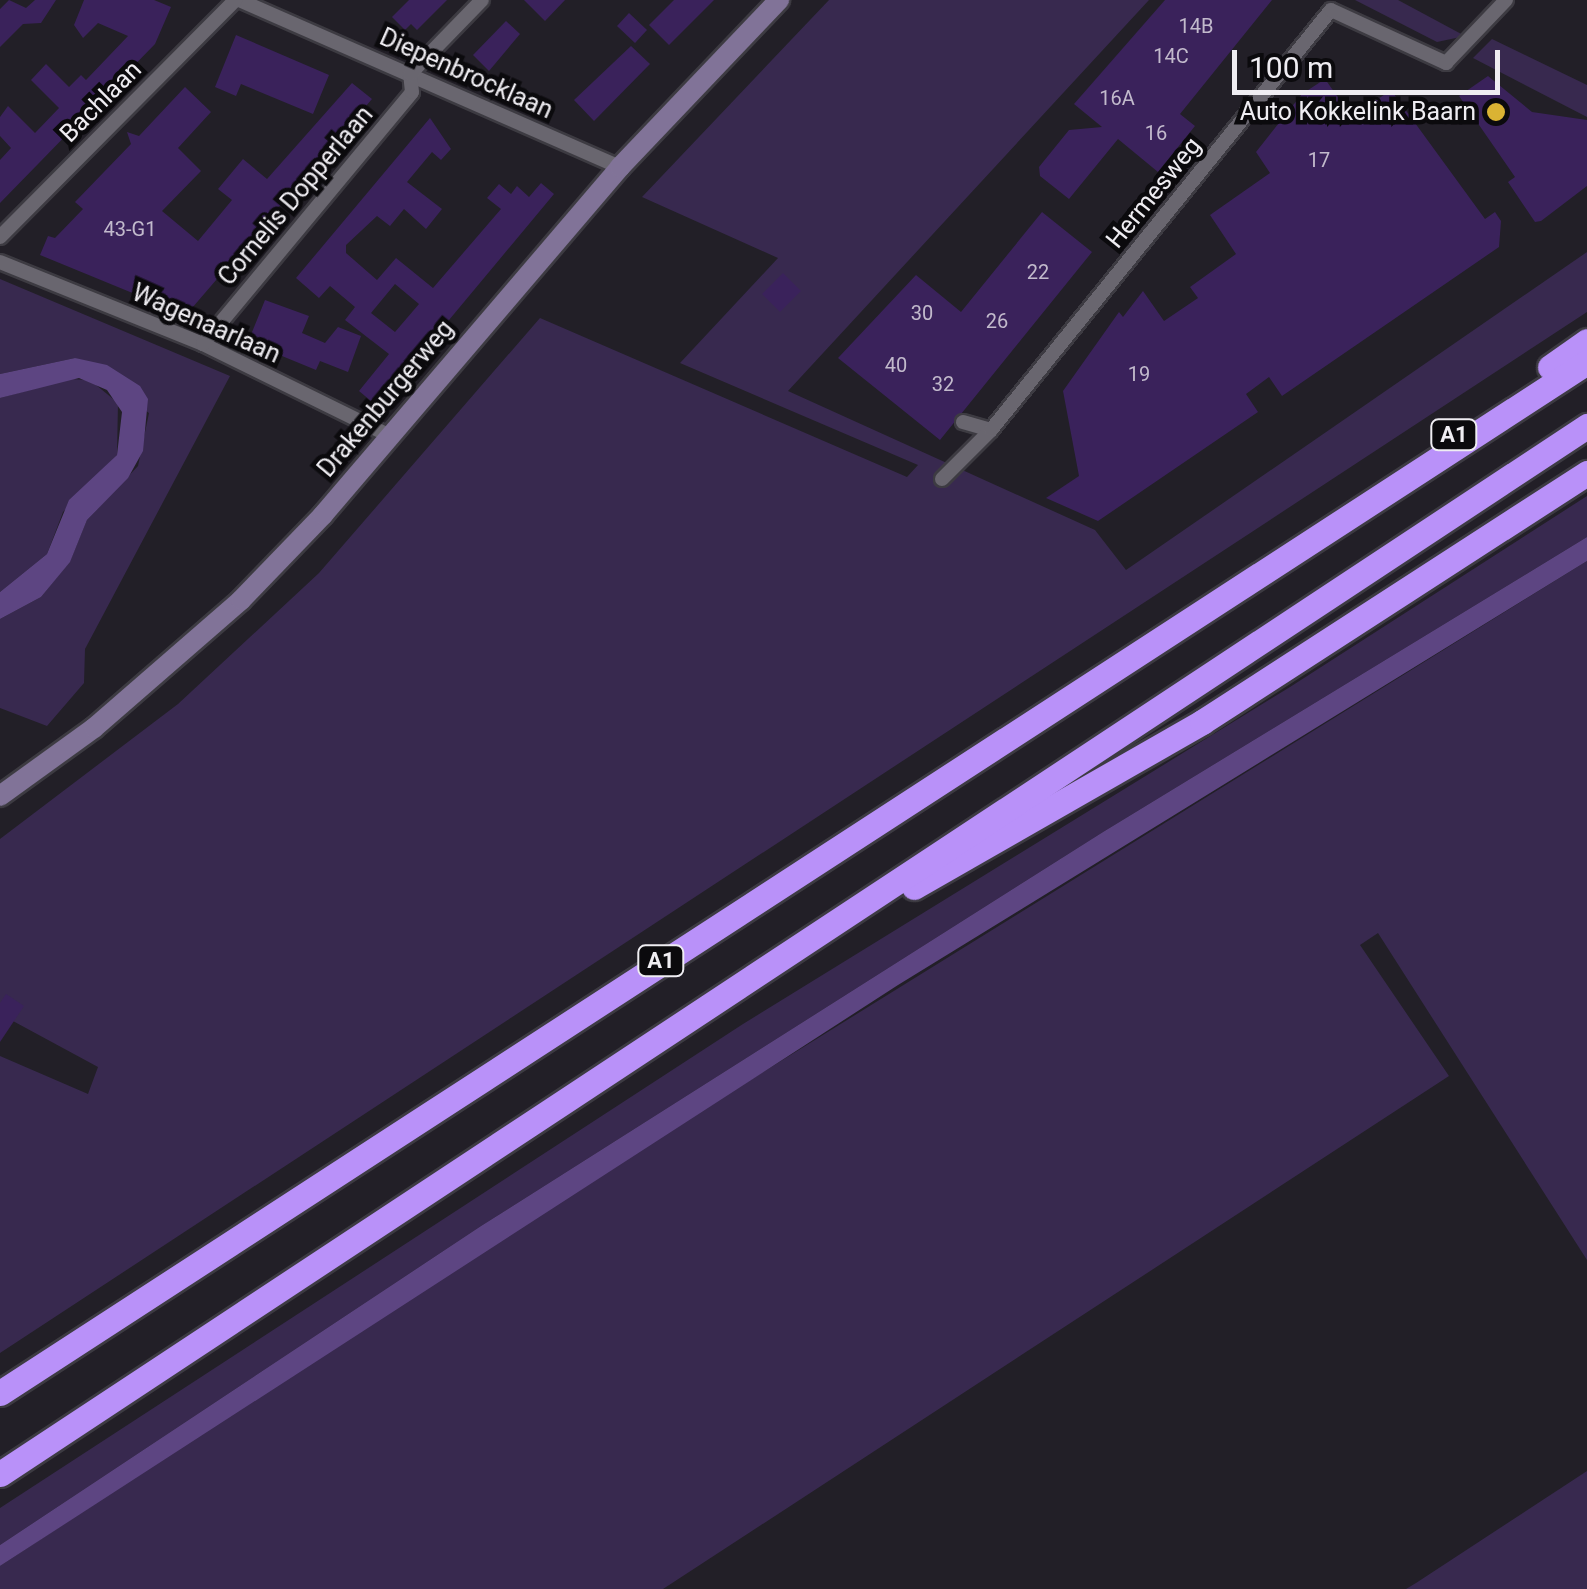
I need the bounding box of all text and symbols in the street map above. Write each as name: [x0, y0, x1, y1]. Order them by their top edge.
house number: 14B: [1179, 14, 1213, 38]
street label: Diepenbrocklaan: [375, 22, 557, 126]
scale bar: [1237, 30, 1504, 92]
house number: 14C: [1153, 44, 1189, 68]
text: 100 m: [1249, 50, 1333, 85]
street label: Bachlaan: [54, 55, 148, 149]
house number: 16A: [1099, 86, 1135, 110]
place label: Auto Kokkelink Baarn: [1240, 97, 1476, 127]
street label: Cornelis Dopperlaan: [212, 100, 380, 292]
marker: Auto Kokkelink Baarn: [1485, 101, 1507, 123]
house number: 16: [1145, 121, 1167, 145]
street label: Hermesweg: [1100, 132, 1208, 254]
house number: 17: [1308, 148, 1330, 172]
house number: 43-G1: [104, 217, 156, 241]
house number: 22: [1027, 260, 1049, 284]
street label: Wagenaarlaan: [127, 278, 285, 370]
house number: 30: [911, 301, 933, 325]
house number: 26: [986, 309, 1008, 333]
street label: Drakenburgerweg: [312, 314, 460, 484]
house number: 40: [885, 353, 907, 377]
house number: 19: [1128, 362, 1150, 386]
house number: 32: [932, 372, 954, 396]
road number: A1: [1429, 418, 1479, 452]
road number: A1: [636, 944, 686, 978]

